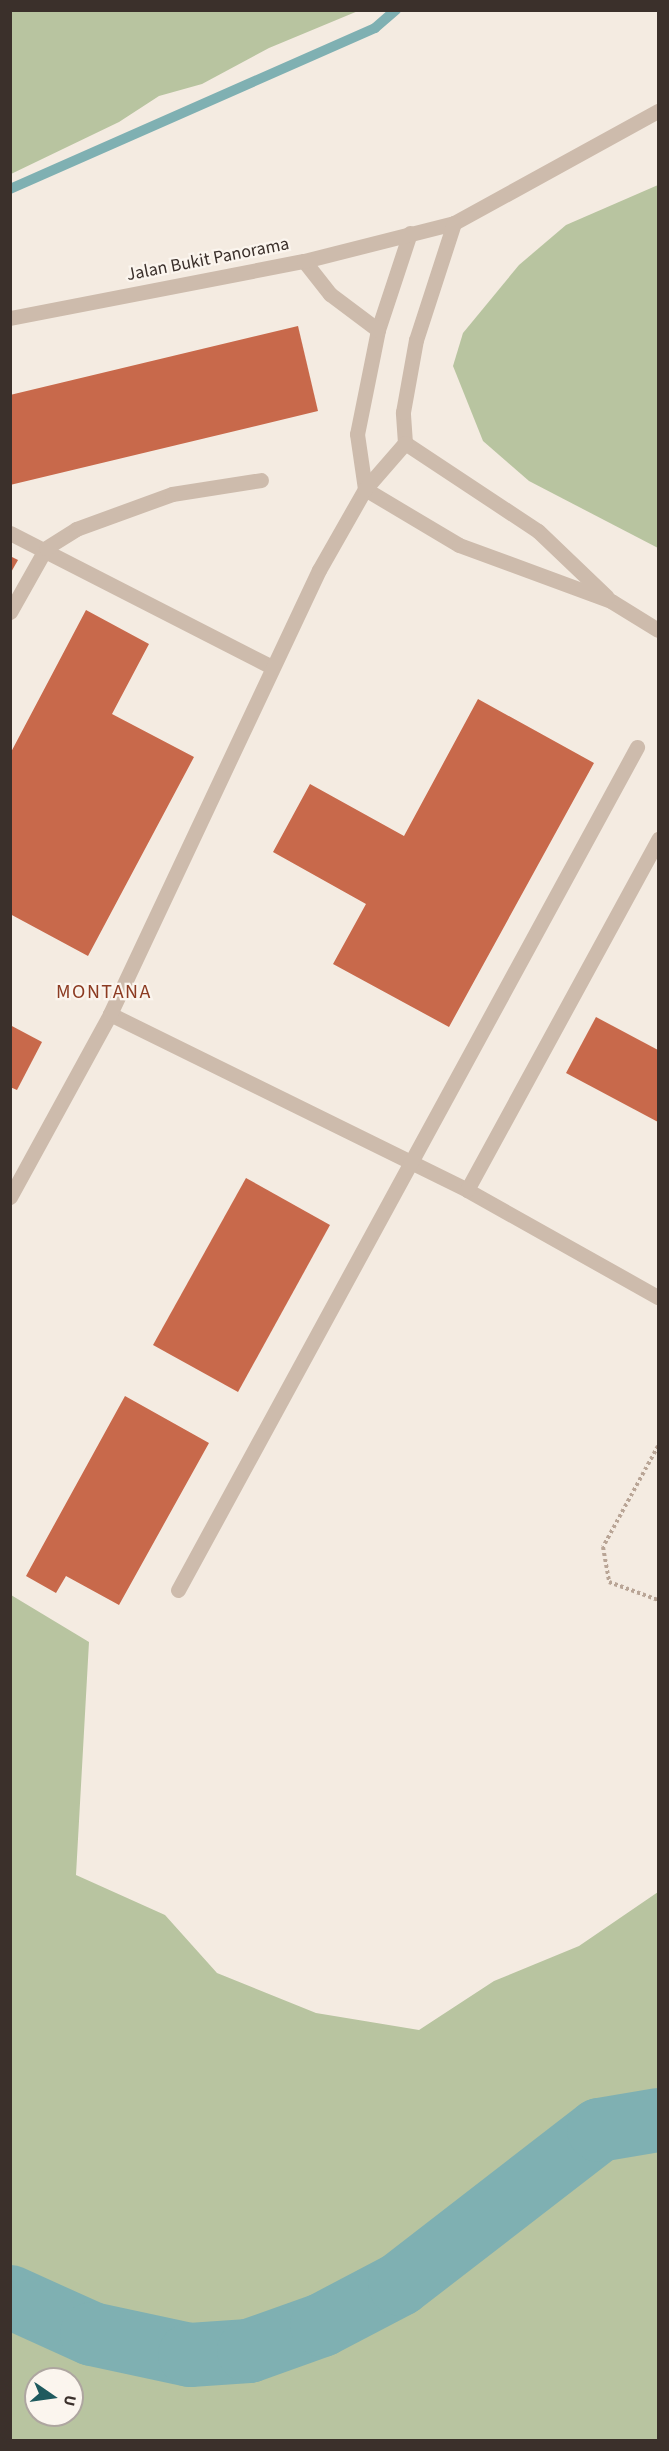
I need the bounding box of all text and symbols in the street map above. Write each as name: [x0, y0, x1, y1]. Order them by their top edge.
street label: Jalan Bukit Panorama: [125, 234, 291, 286]
district label: MONTANA: [56, 980, 152, 1004]
north arrow: [24, 2367, 84, 2427]
text: U: [58, 2393, 82, 2408]

